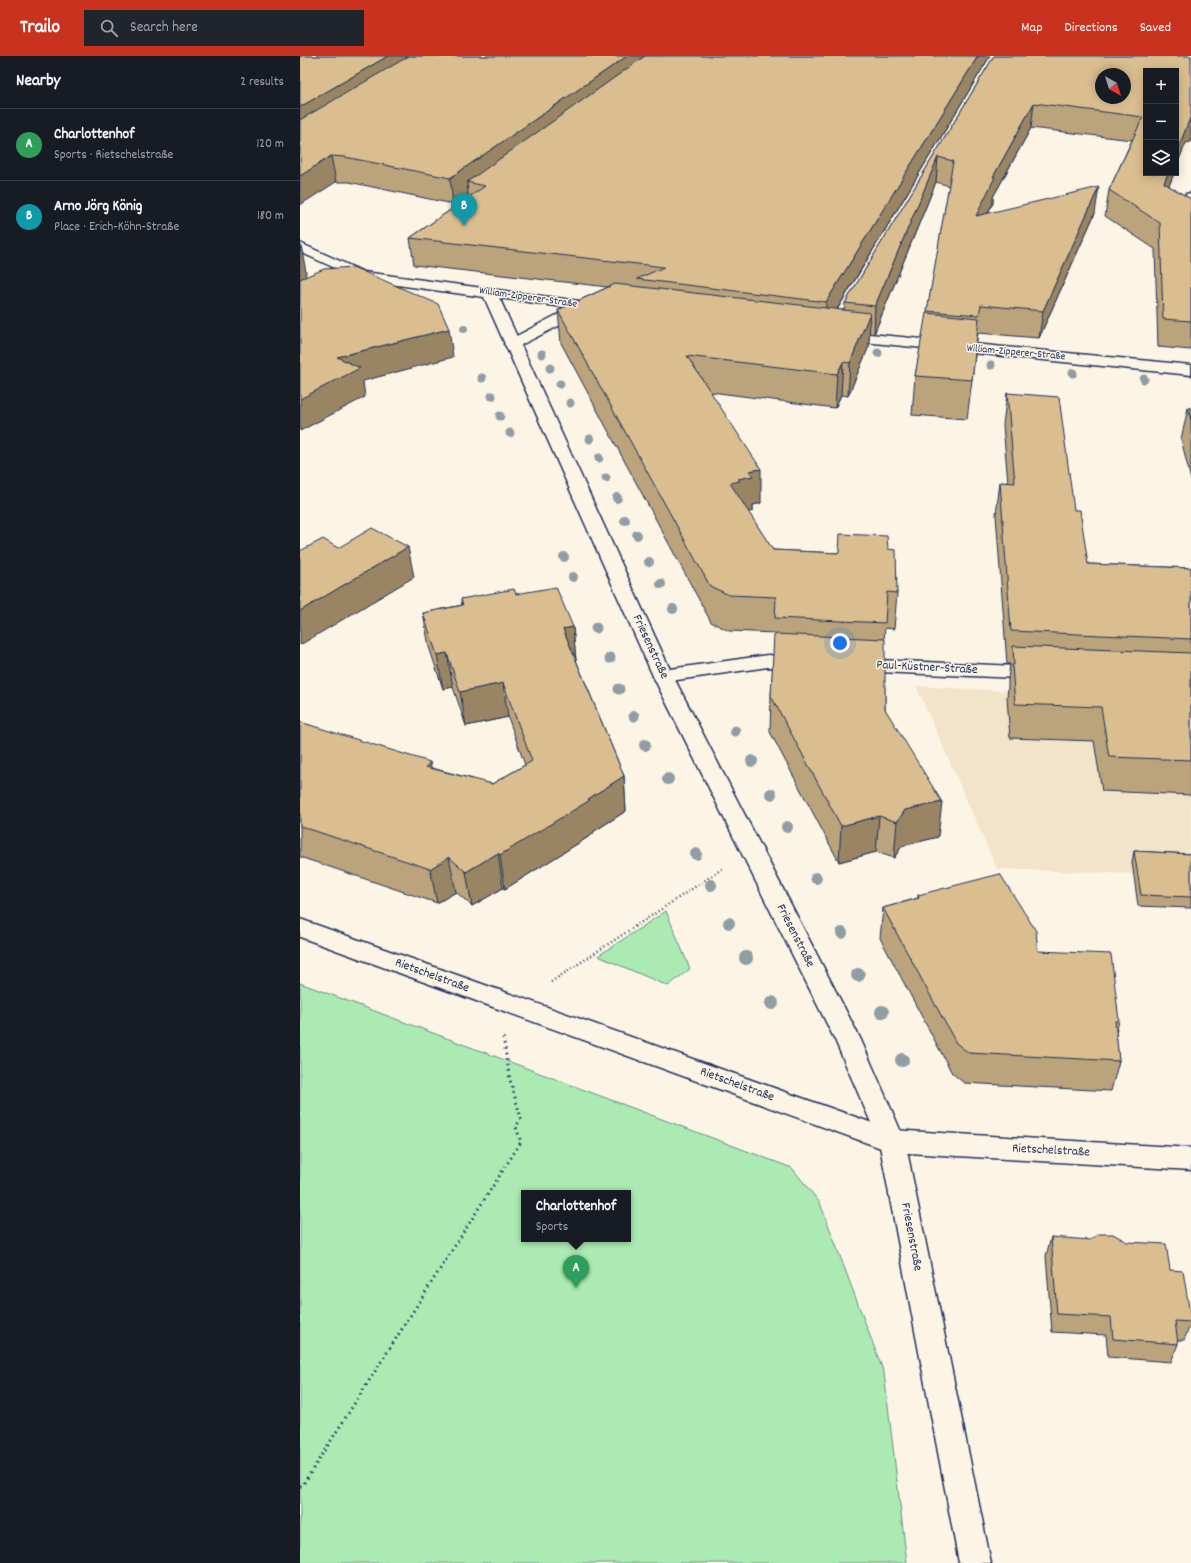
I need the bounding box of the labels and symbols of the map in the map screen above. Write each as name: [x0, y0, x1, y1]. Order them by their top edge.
north arrow: [1095, 68, 1131, 104]
pin: B: [451, 193, 477, 226]
street label: William-Zipperer-Straße: [478, 283, 578, 313]
street label: William-Zipperer-Straße: [966, 341, 1066, 365]
street label: Friesenstraße: [627, 612, 673, 683]
your location: [830, 633, 850, 653]
street label: Paul-Küstner-Straße: [876, 656, 978, 680]
street label: Friesenstraße: [771, 901, 819, 971]
street label: Rietschelstraße: [392, 954, 472, 998]
street label: Rietschelstraße: [697, 1063, 777, 1107]
street label: Rietschelstraße: [1012, 1139, 1091, 1163]
street label: Friesenstraße: [895, 1201, 927, 1273]
pin: A: [563, 1255, 589, 1288]

